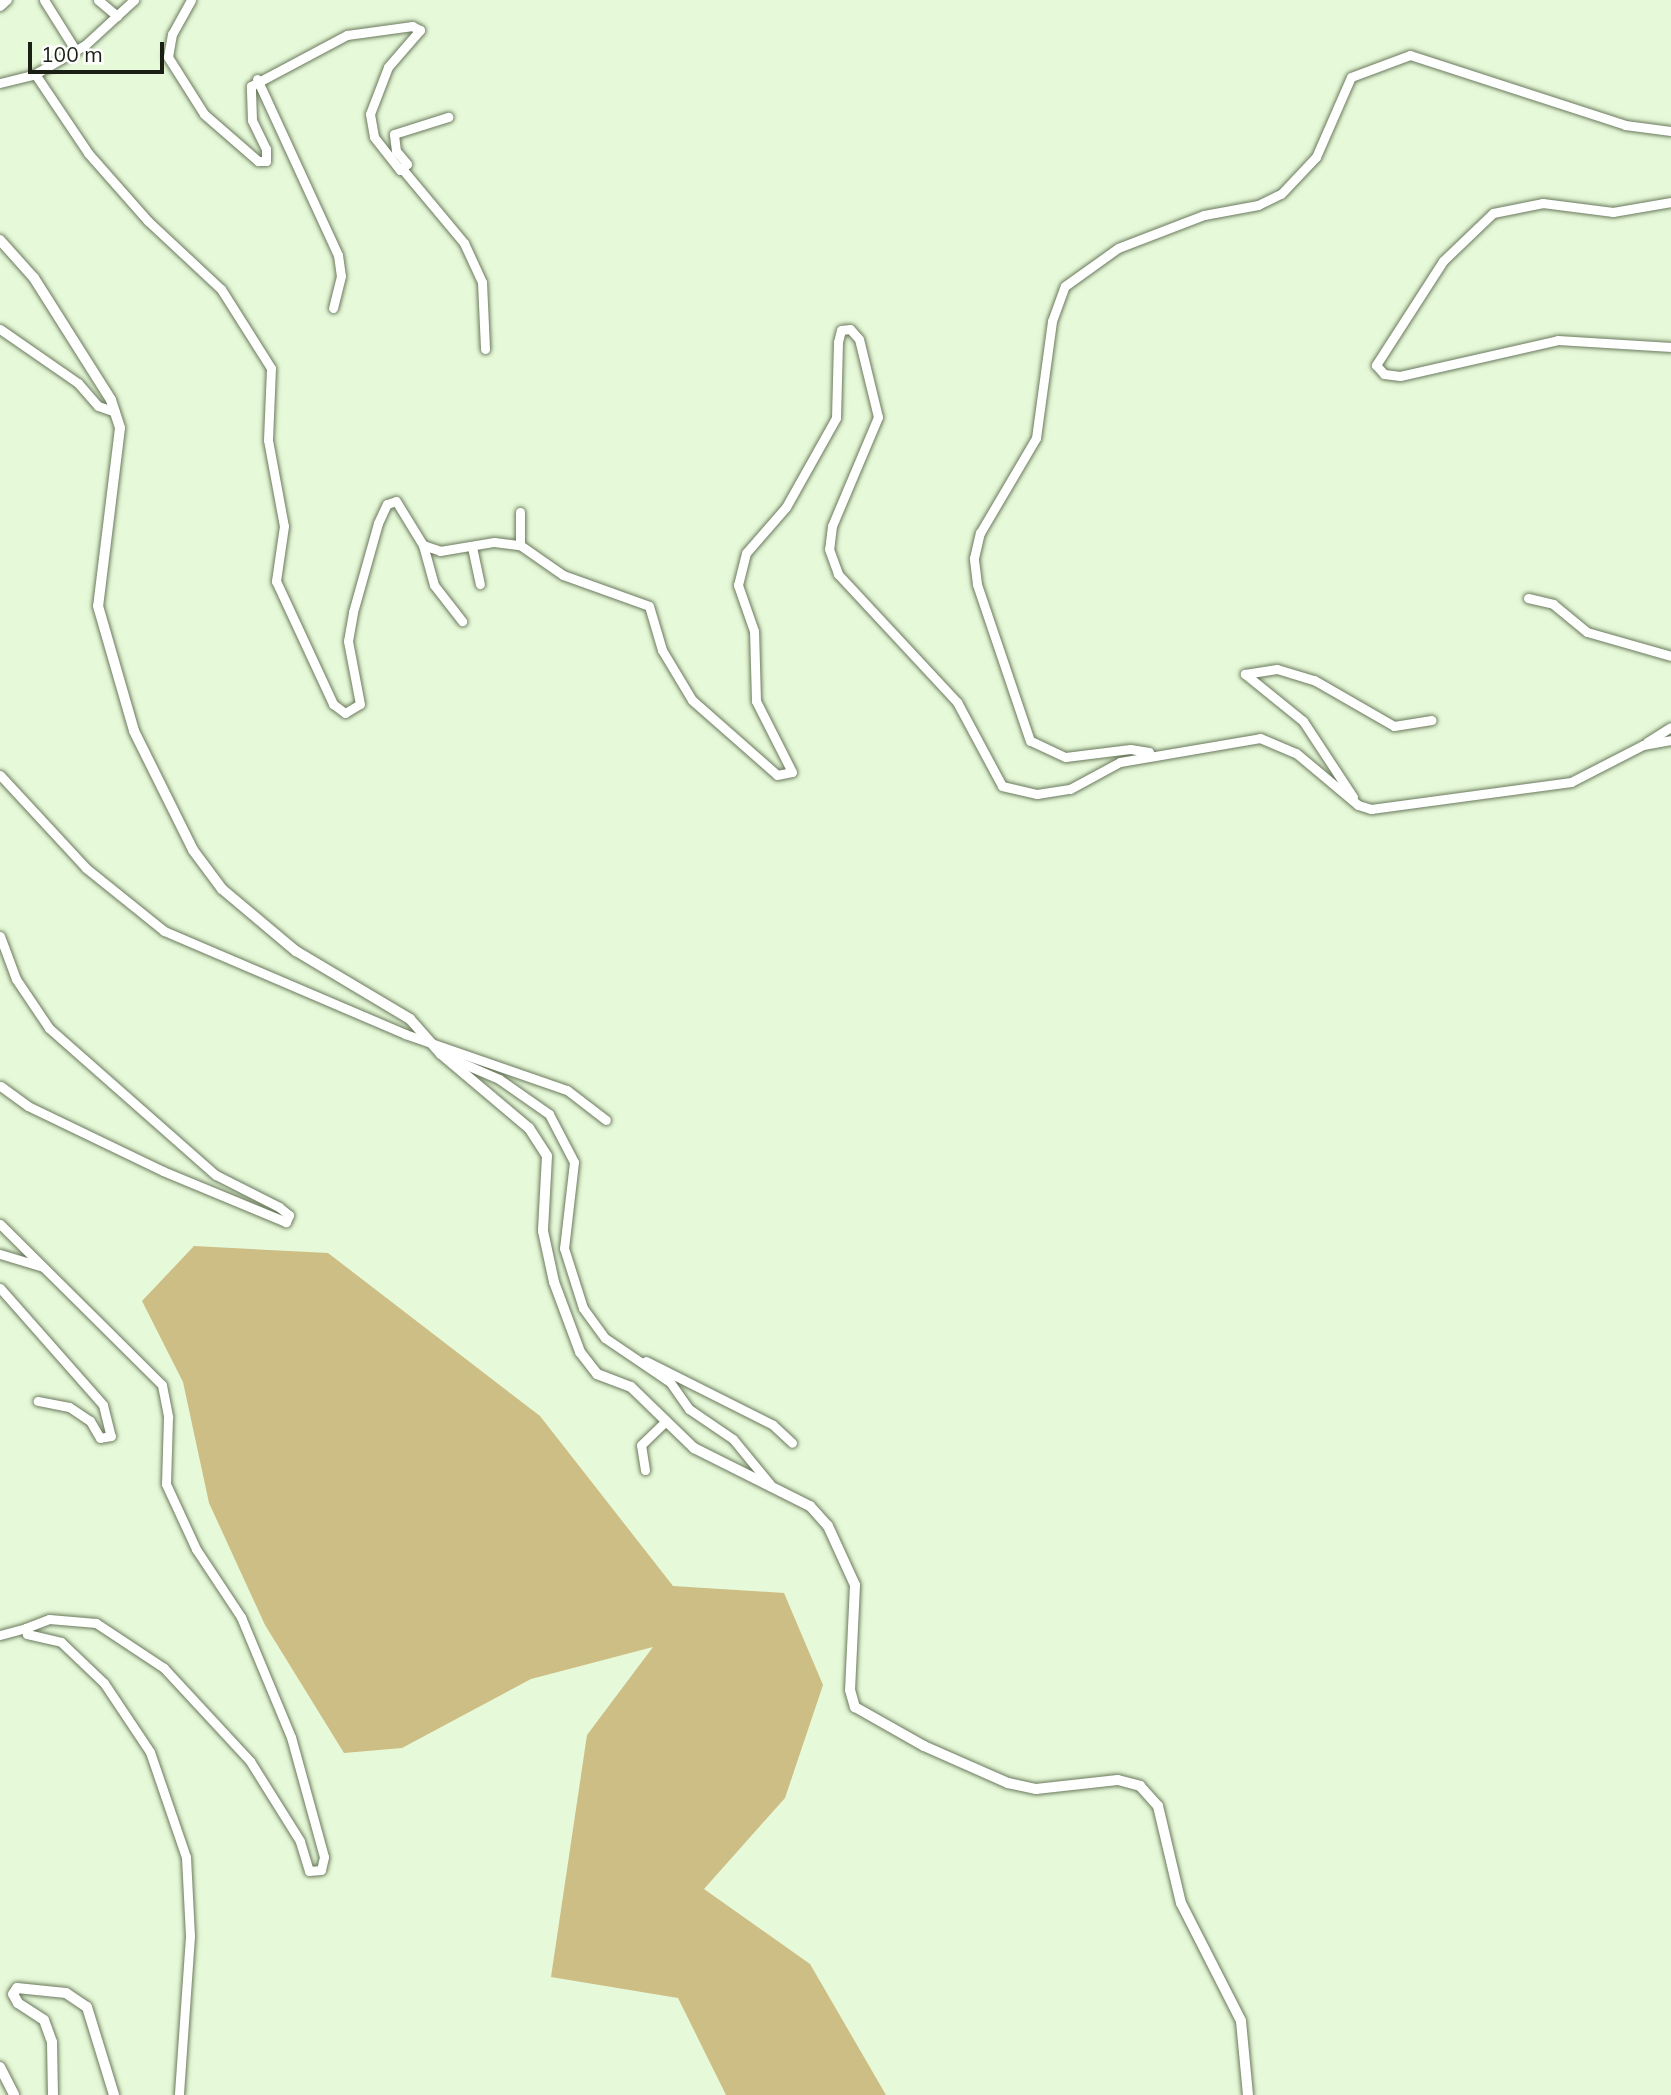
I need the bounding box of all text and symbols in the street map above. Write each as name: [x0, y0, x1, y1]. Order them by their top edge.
scale bar: [32, 28, 168, 72]
text: 100 m: [41, 41, 103, 67]

